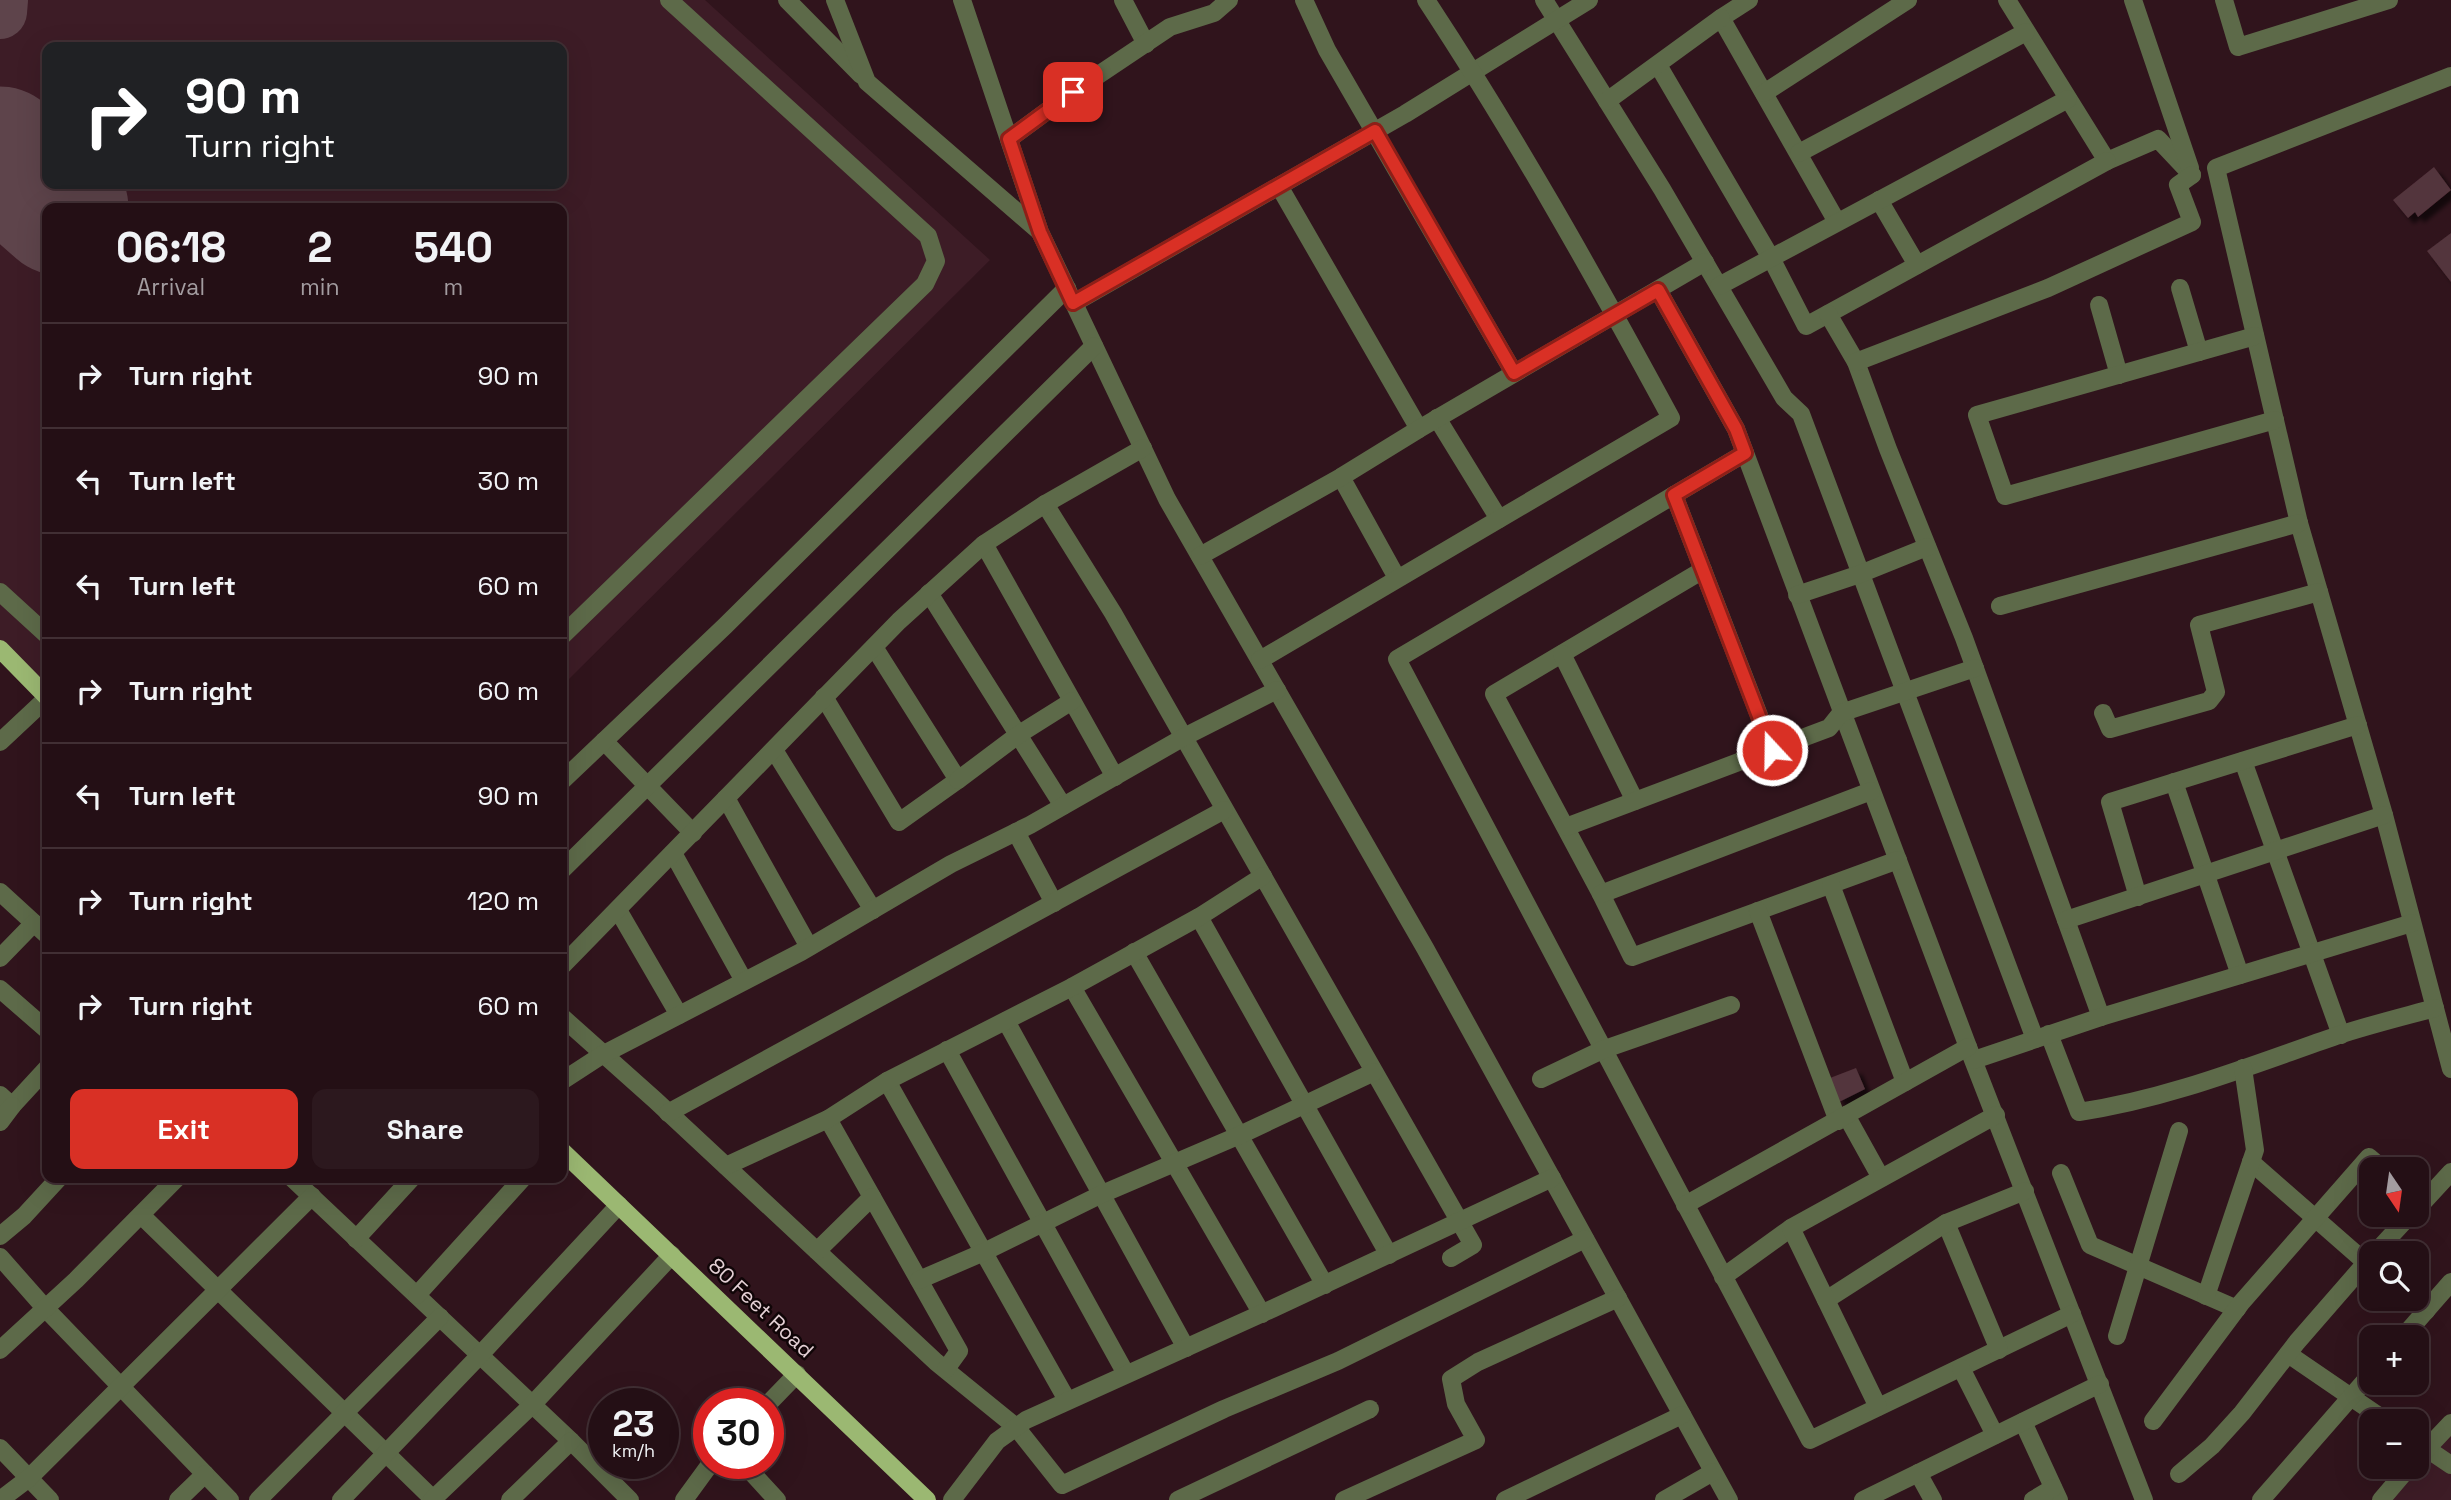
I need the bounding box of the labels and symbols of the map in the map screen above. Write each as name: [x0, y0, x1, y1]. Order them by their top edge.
pin: [1043, 62, 1103, 122]
position arrow: [1735, 713, 1809, 787]
north arrow: [2359, 1157, 2429, 1227]
street label: 80 Feet Road: [703, 1252, 820, 1363]
speed limit sign: 30: [693, 1388, 784, 1479]

